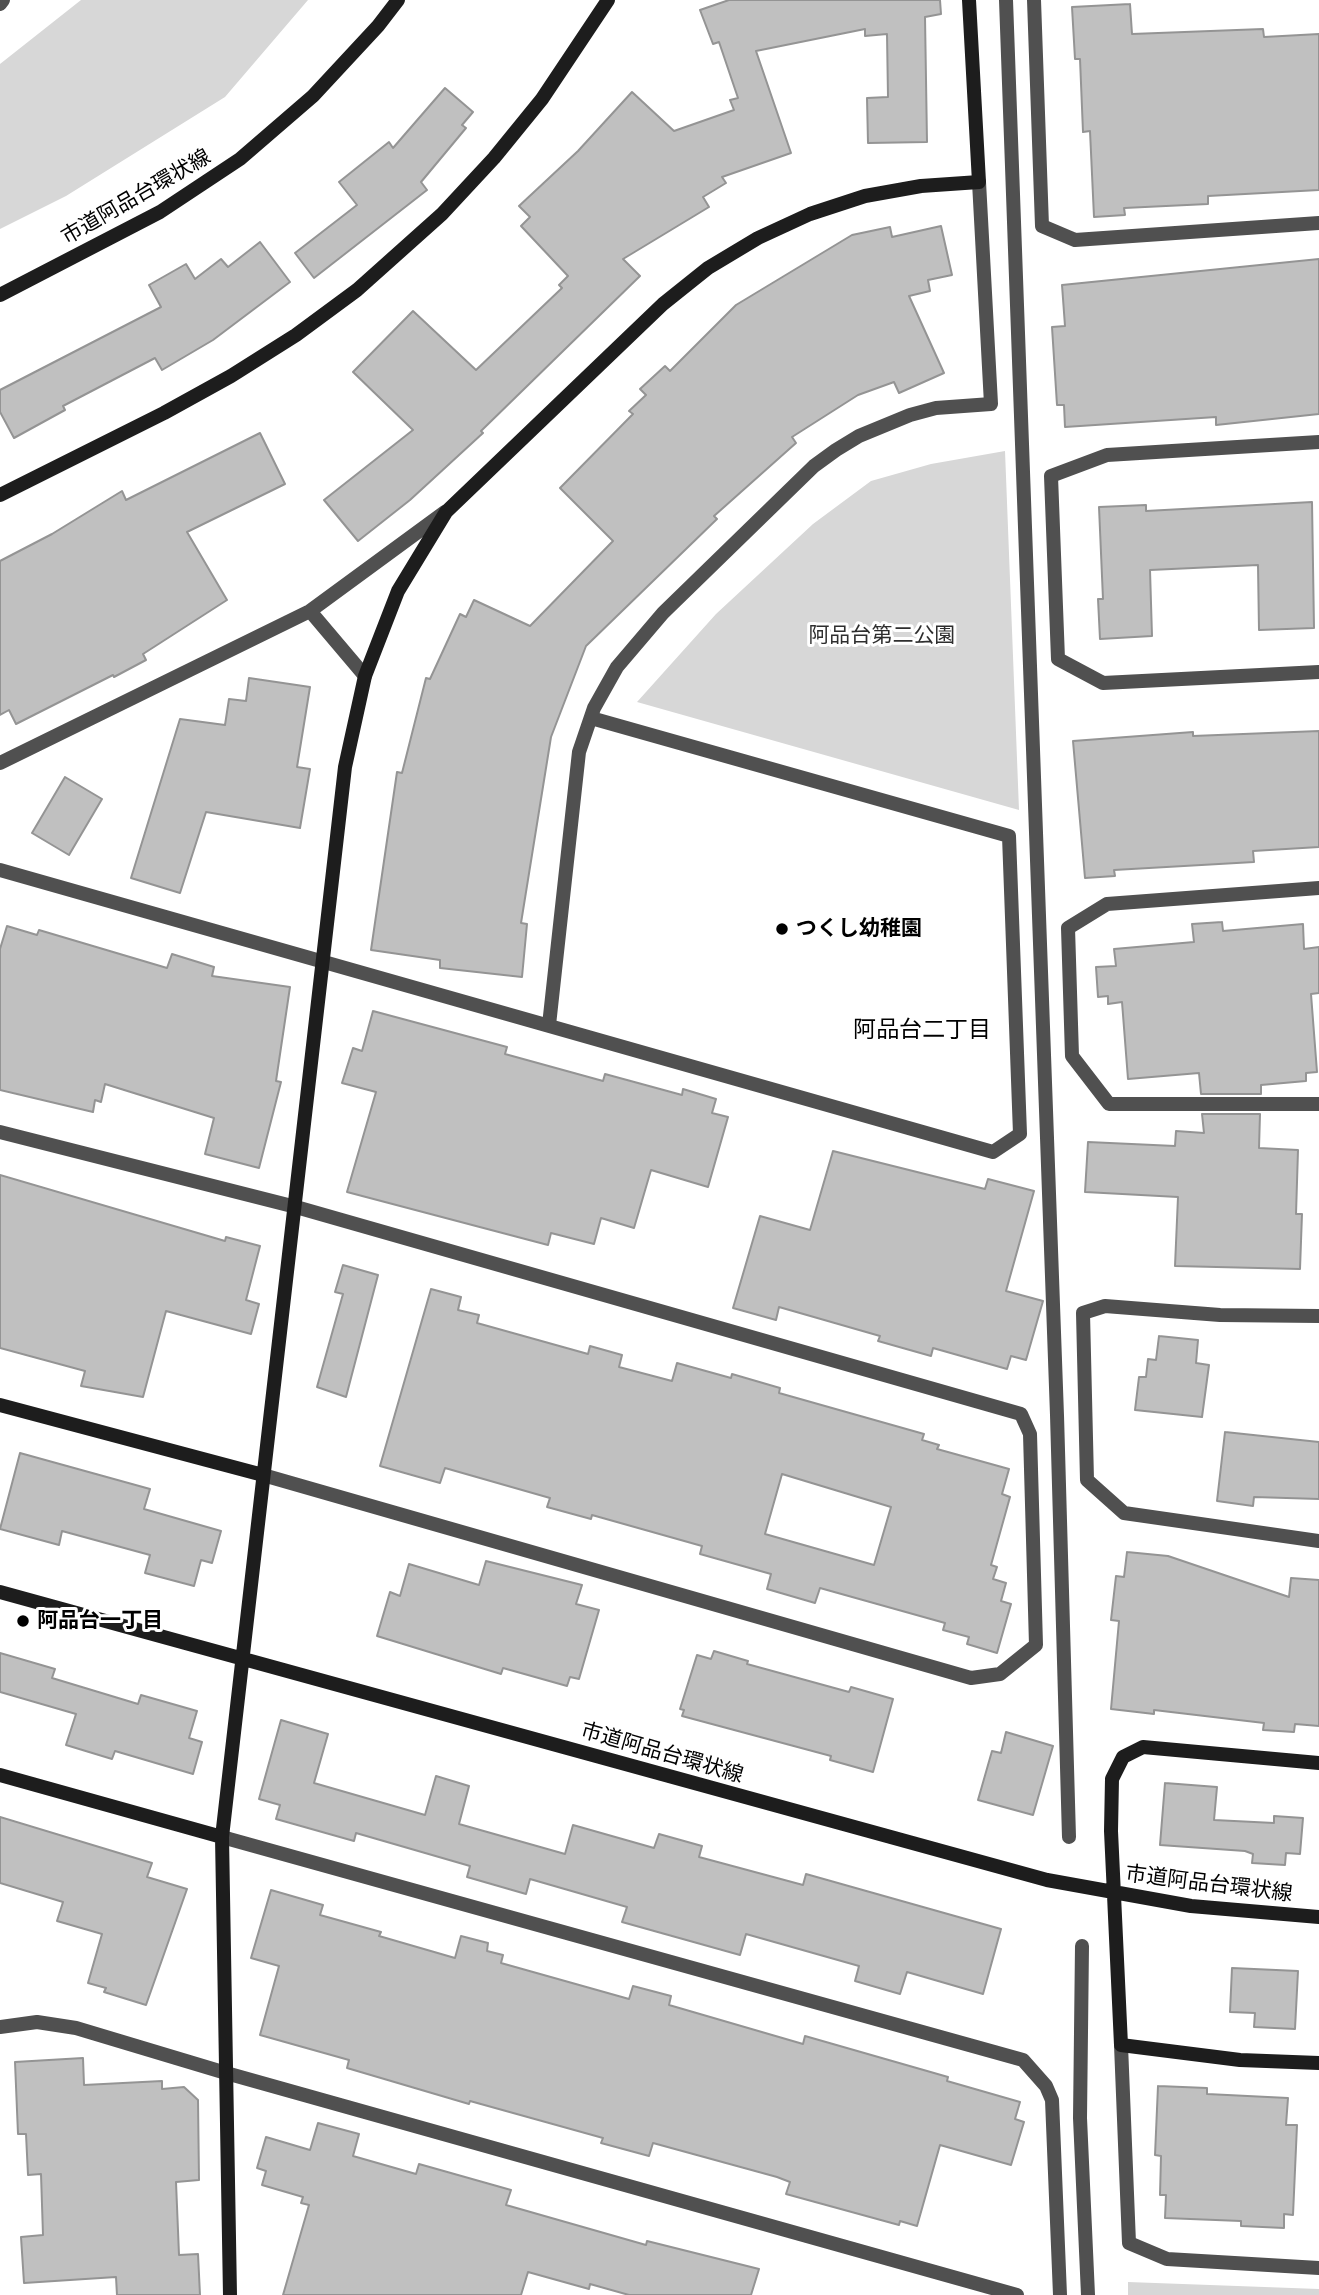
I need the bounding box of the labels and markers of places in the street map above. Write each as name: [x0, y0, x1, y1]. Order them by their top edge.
place label: つくし幼稚園: [796, 916, 922, 942]
marker: つくし幼稚園: [774, 921, 790, 937]
place label: 阿品台一丁目: [37, 1608, 163, 1634]
marker: 阿品台一丁目: [15, 1613, 31, 1629]

